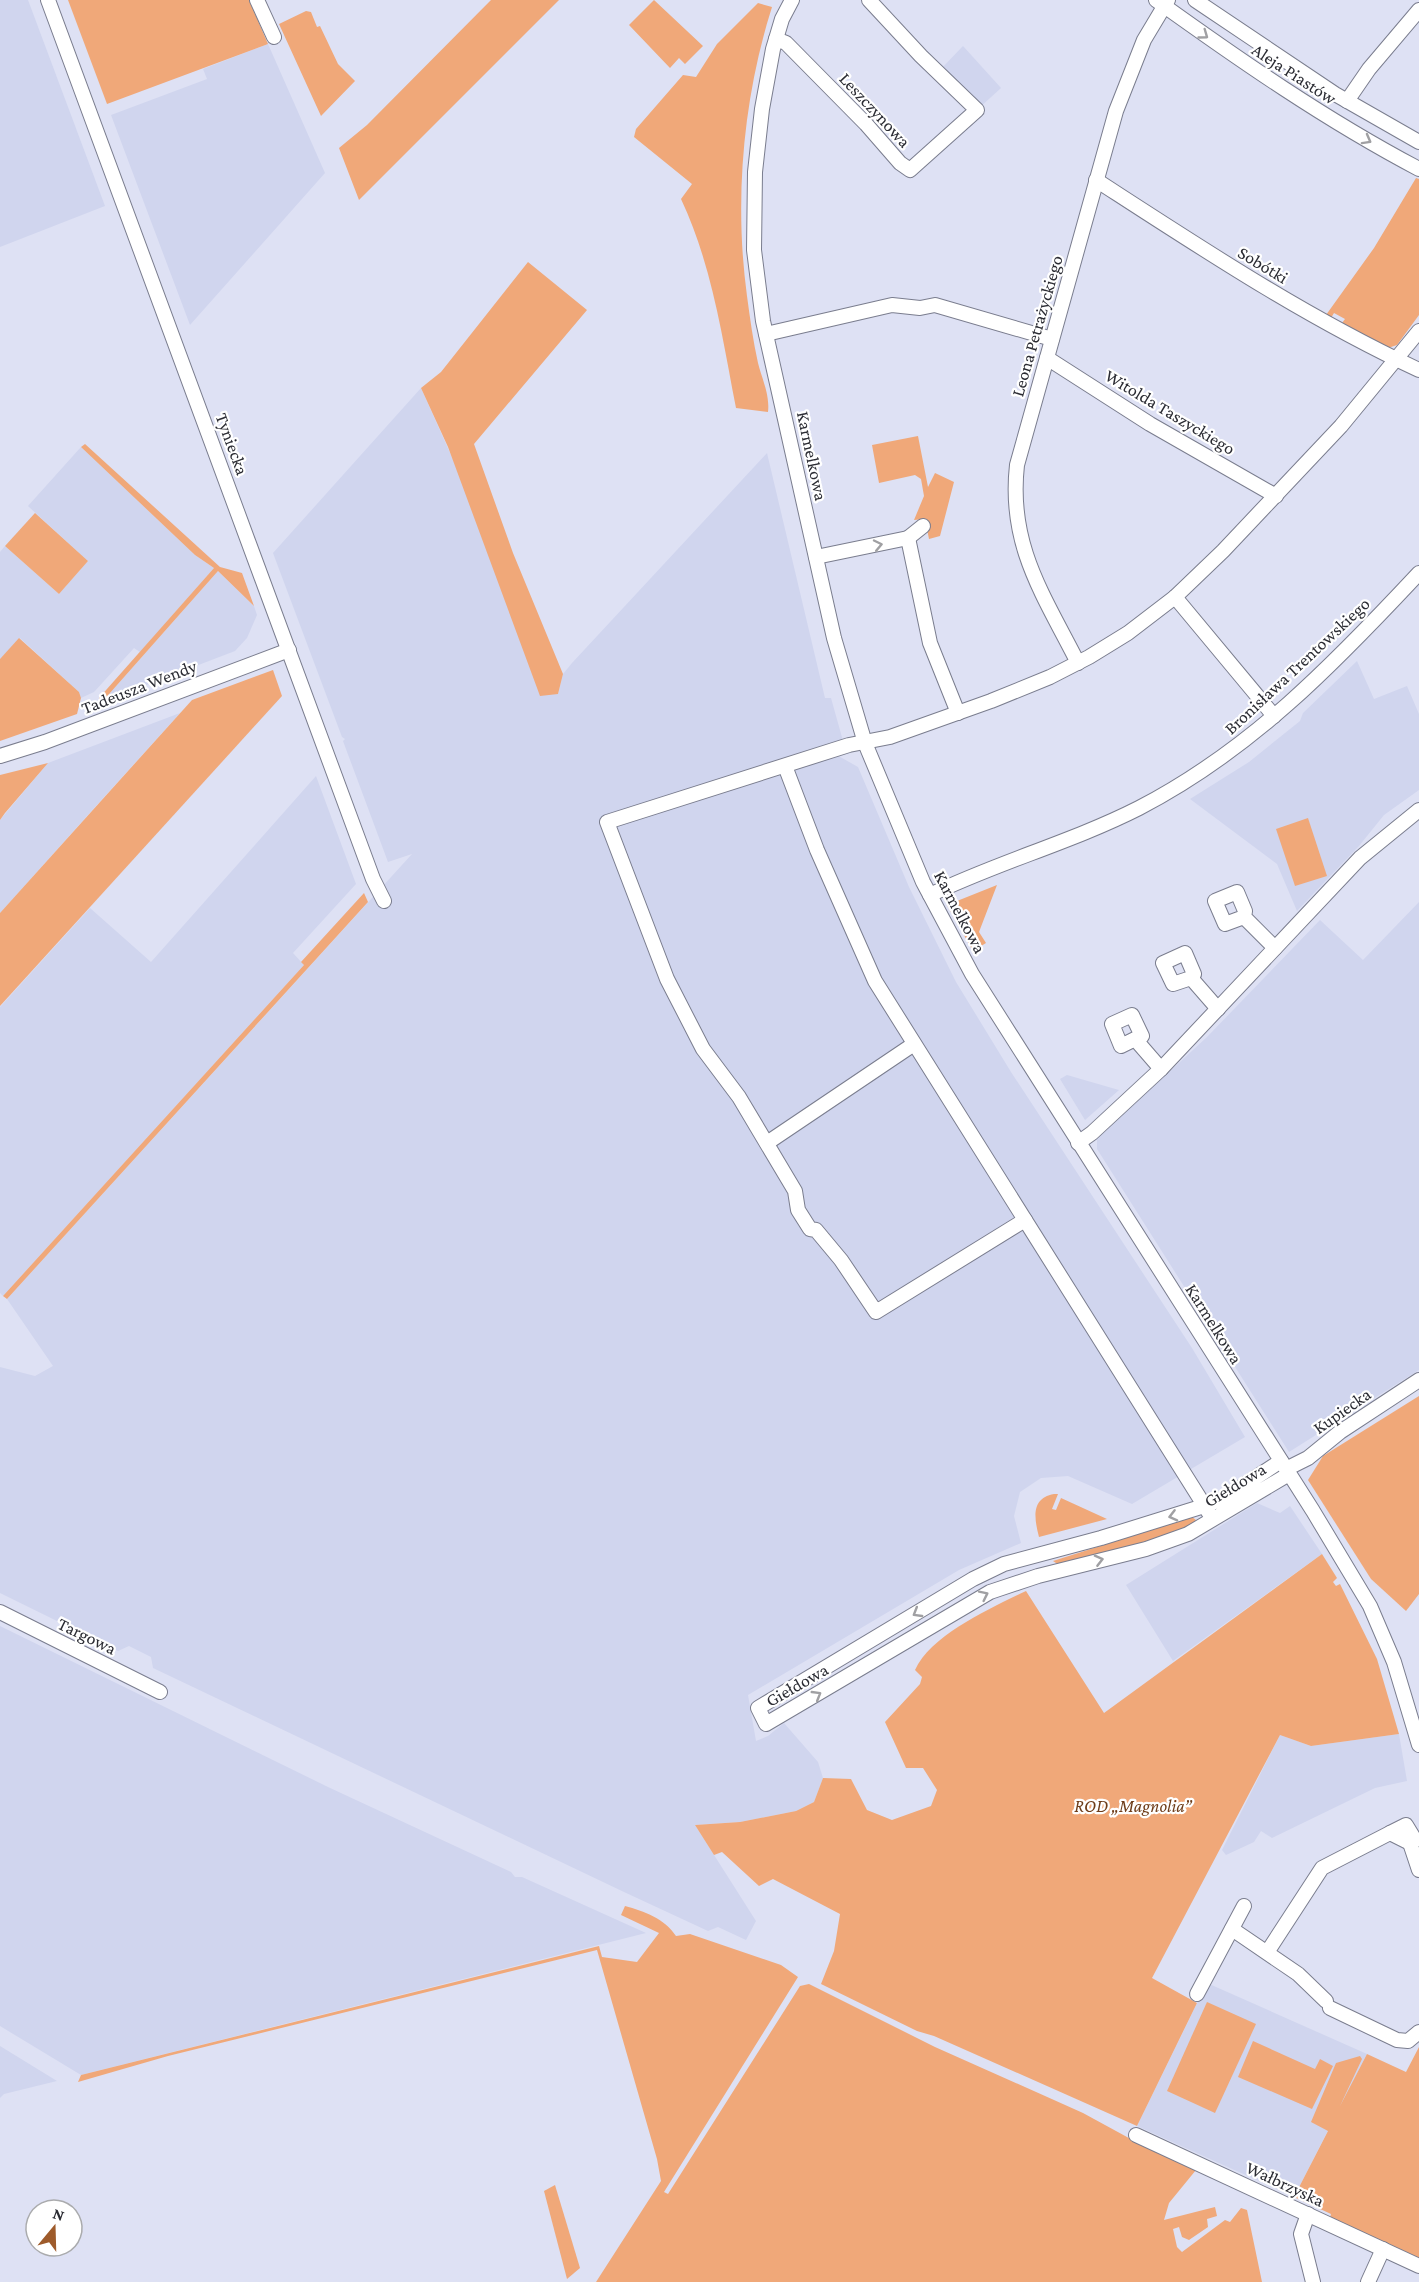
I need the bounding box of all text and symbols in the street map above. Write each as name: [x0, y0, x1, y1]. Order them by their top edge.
one-way arrow: [1197, 27, 1208, 38]
street label: Aleja Piastów: [1248, 39, 1340, 110]
street label: Leszczynowa: [835, 68, 915, 152]
one-way arrow: [1361, 133, 1371, 145]
street label: Sobótki: [1234, 242, 1292, 288]
street label: Leona Petrażyckiego: [1007, 253, 1067, 399]
street label: Witolda Taszyckiego: [1101, 365, 1239, 459]
street label: Tyniecka: [212, 410, 252, 478]
street label: Karmelkowa: [793, 410, 831, 502]
one-way arrow: [873, 539, 883, 552]
street label: Bronisława Trentowskiego: [1220, 593, 1374, 738]
street label: Tadeusza Wendy: [78, 656, 200, 718]
street label: Karmelkowa: [930, 867, 990, 957]
street label: Karmelkowa: [1181, 1280, 1247, 1368]
street label: Kupiecka: [1309, 1384, 1375, 1438]
street label: Giełdowa: [1200, 1459, 1270, 1511]
one-way arrow: [1168, 1509, 1179, 1521]
one-way arrow: [1094, 1555, 1104, 1568]
one-way arrow: [978, 1591, 989, 1603]
one-way arrow: [913, 1605, 923, 1617]
street label: Targowa: [55, 1613, 119, 1659]
street label: Giełdowa: [762, 1659, 832, 1711]
one-way arrow: [811, 1691, 821, 1702]
park label: ROD „Magnolia”: [1074, 1796, 1192, 1816]
street label: Wałbrzyska: [1243, 2157, 1327, 2211]
north arrow: [24, 2198, 84, 2258]
text: N: [51, 2204, 67, 2224]

